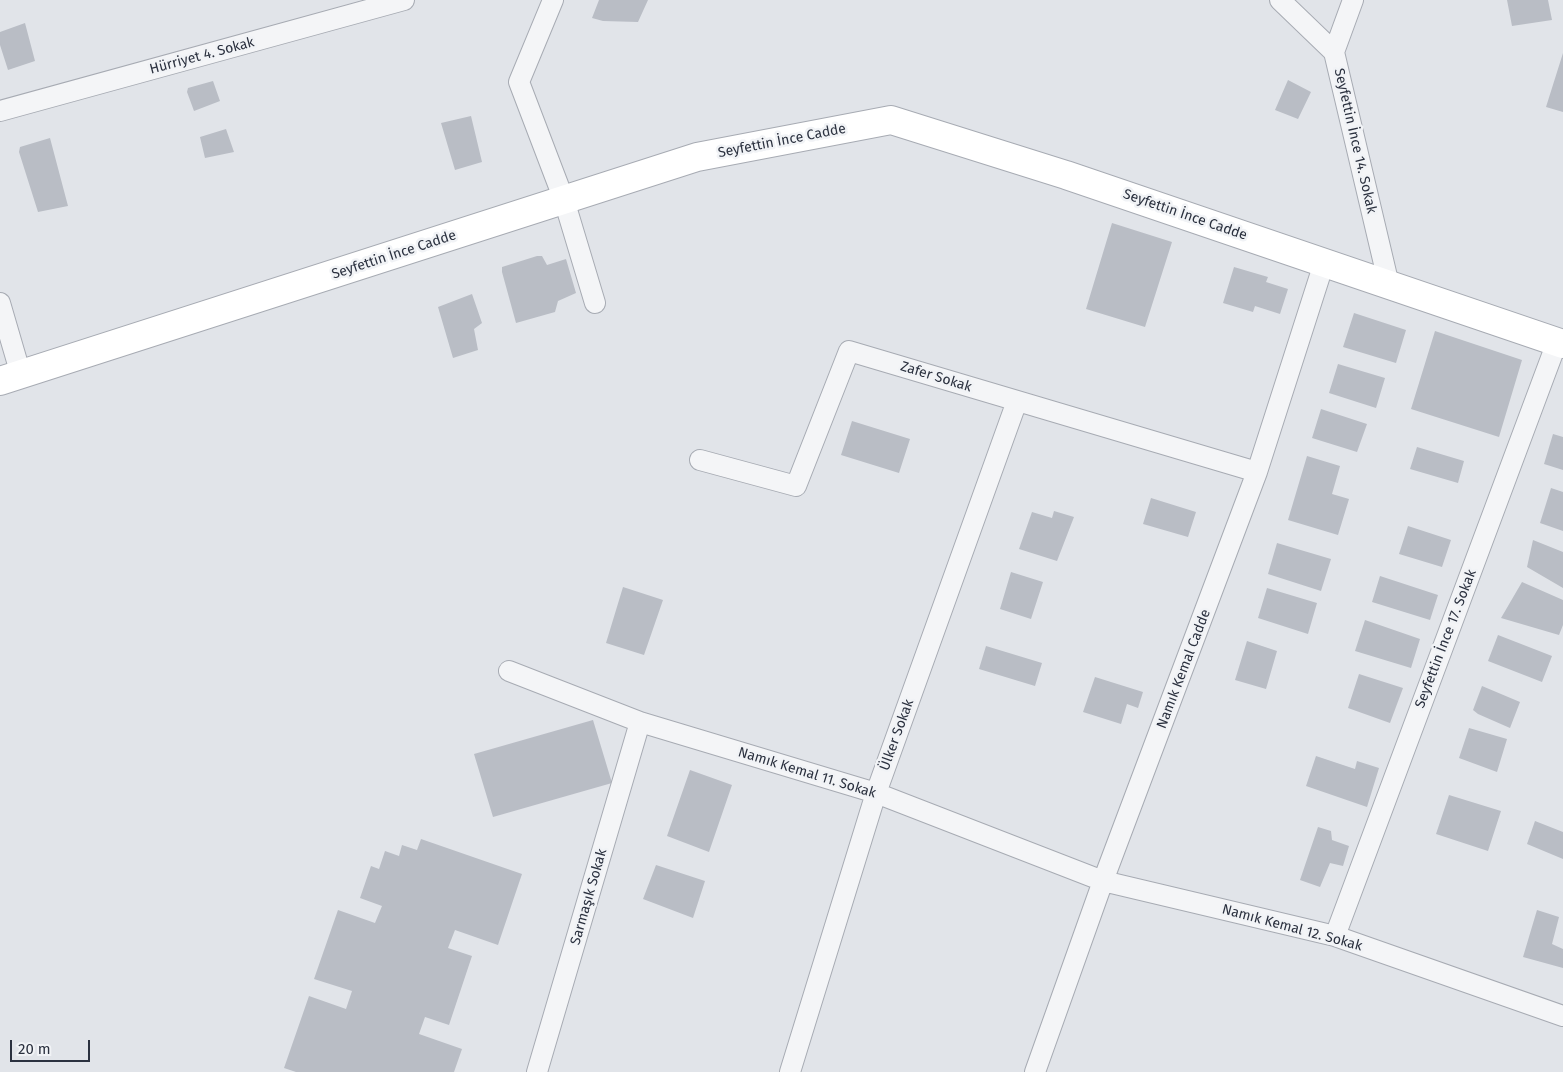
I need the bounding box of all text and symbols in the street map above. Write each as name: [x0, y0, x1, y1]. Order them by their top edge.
street label: Hürriyet 4. Sokak: [148, 34, 256, 78]
street label: Seyfettin İnce 14. Sokak: [1330, 67, 1380, 215]
street label: Seyfettin İnce Cadde: [717, 120, 847, 162]
street label: Seyfettin İnce Cadde: [1121, 186, 1249, 244]
street label: Seyfettin İnce Cadde: [330, 227, 458, 283]
street label: Zafer Sokak: [898, 358, 974, 396]
street label: Seyfettin İnce 17. Sokak: [1412, 567, 1480, 711]
street label: Namık Kemal Cadde: [1153, 607, 1215, 731]
street label: Ülker Sokak: [876, 697, 918, 773]
street label: Namık Kemal 11. Sokak: [736, 744, 878, 802]
street label: Sarmaşık Sokak: [567, 847, 611, 947]
street label: Namık Kemal 12. Sokak: [1220, 901, 1364, 955]
scale bar: [12, 1030, 92, 1062]
text: 20 m: [18, 1040, 51, 1058]

